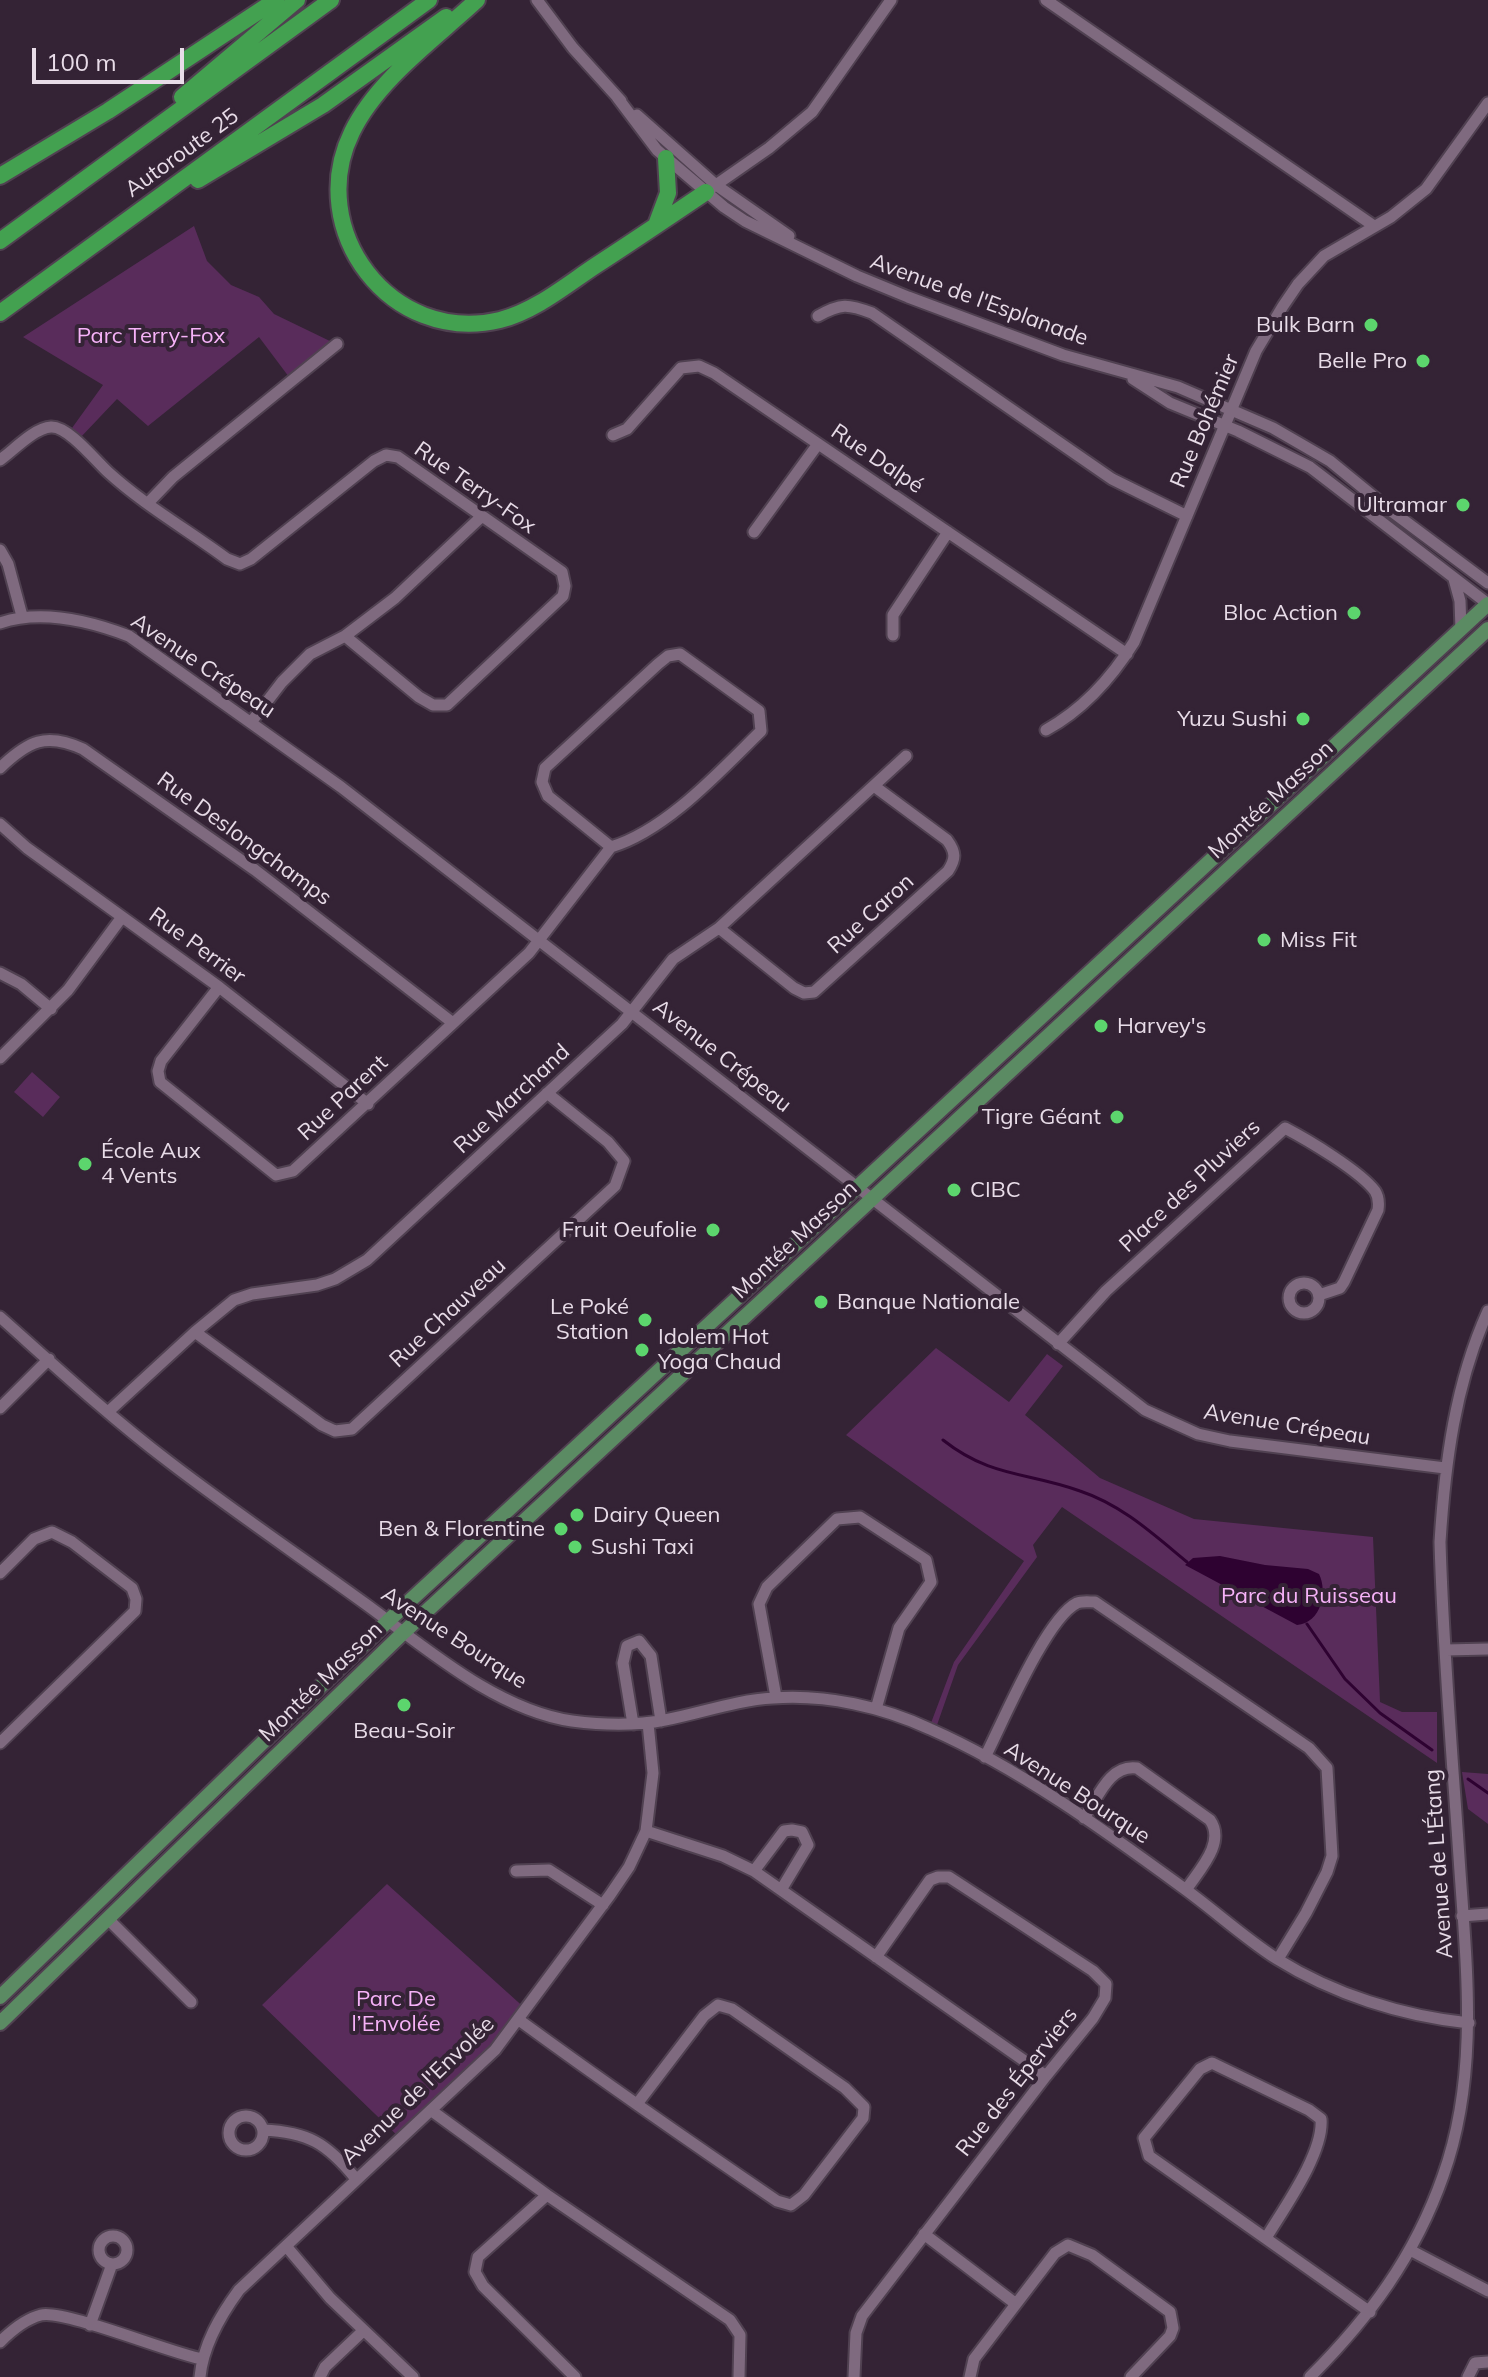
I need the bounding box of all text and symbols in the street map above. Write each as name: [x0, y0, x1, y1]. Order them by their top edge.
scale bar: [36, 32, 188, 82]
text: 100 m: [46, 47, 117, 77]
street label: Autoroute 25: [120, 103, 244, 203]
street label: Avenue de l'Esplanade: [866, 248, 1092, 352]
place label: Bulk Barn: [1256, 312, 1355, 338]
marker: Bulk Barn: [1362, 316, 1380, 334]
park label: Parc Terry-Fox: [77, 323, 225, 349]
place label: Belle Pro: [1317, 348, 1407, 374]
street label: Rue Bohémier: [1165, 350, 1245, 492]
marker: Belle Pro: [1414, 352, 1432, 370]
street label: Rue Dalpé: [826, 419, 928, 499]
street label: Rue Terry-Fox: [409, 436, 541, 540]
place label: Ultramar: [1356, 492, 1447, 518]
marker: Ultramar: [1454, 496, 1472, 514]
place label: Bloc Action: [1223, 600, 1338, 626]
marker: Bloc Action: [1345, 604, 1363, 622]
street label: Avenue Crépeau: [126, 608, 280, 724]
place label: Yuzu Sushi: [1177, 706, 1287, 732]
marker: Yuzu Sushi: [1294, 710, 1312, 728]
street label: Montée Masson: [1203, 735, 1339, 865]
street label: Rue Deslongchamps: [152, 767, 336, 911]
street label: Rue Caron: [822, 868, 920, 960]
street label: Rue Perrier: [144, 902, 250, 990]
place label: Miss Fit: [1280, 927, 1357, 953]
marker: Miss Fit: [1255, 931, 1273, 949]
street label: Avenue Crépeau: [648, 994, 796, 1118]
place label: Harvey's: [1117, 1013, 1207, 1039]
marker: Harvey's: [1092, 1017, 1110, 1035]
street label: Rue Marchand: [449, 1039, 575, 1159]
street label: Rue Parent: [293, 1050, 393, 1146]
place label: Tigre Géant: [982, 1104, 1101, 1130]
marker: Tigre Géant: [1108, 1108, 1126, 1126]
street label: Place des Pluviers: [1114, 1114, 1266, 1258]
place label: École Aux 4 Vents: [101, 1138, 201, 1190]
marker: École Aux 4 Vents: [76, 1155, 94, 1173]
street label: Montée Masson: [727, 1175, 863, 1305]
place label: CIBC: [970, 1177, 1021, 1203]
marker: CIBC: [945, 1181, 963, 1199]
place label: Fruit Oeufolie: [562, 1217, 697, 1243]
marker: Fruit Oeufolie: [704, 1221, 722, 1239]
street label: Rue Chauveau: [385, 1253, 511, 1373]
place label: Banque Nationale: [837, 1289, 1020, 1315]
marker: Banque Nationale: [812, 1293, 830, 1311]
place label: Le Poké Station: [550, 1294, 629, 1346]
marker: Le Poké Station: [636, 1311, 654, 1329]
place label: Idolem Hot Yoga Chaud: [658, 1324, 781, 1376]
marker: Idolem Hot Yoga Chaud: [633, 1341, 651, 1359]
street label: Avenue Crépeau: [1202, 1399, 1372, 1451]
place label: Dairy Queen: [593, 1502, 720, 1528]
marker: Dairy Queen: [568, 1506, 586, 1524]
place label: Ben & Florentine: [378, 1516, 545, 1542]
marker: Ben & Florentine: [552, 1520, 570, 1538]
place label: Sushi Taxi: [591, 1534, 694, 1560]
marker: Sushi Taxi: [566, 1538, 584, 1556]
street label: Avenue Bourque: [376, 1581, 532, 1695]
park label: Parc du Ruisseau: [1221, 1583, 1397, 1609]
street label: Montée Masson: [254, 1617, 388, 1747]
marker: Beau-Soir: [395, 1696, 413, 1714]
place label: Beau-Soir: [353, 1718, 455, 1744]
street label: Avenue Bourque: [999, 1736, 1155, 1850]
street label: Avenue de L'Étang: [1419, 1768, 1459, 1960]
park label: Parc De l’Envolée: [351, 1986, 441, 2038]
street label: Rue des Éperviers: [951, 2002, 1083, 2162]
street label: Avenue de l'Envolée: [336, 2011, 500, 2171]

